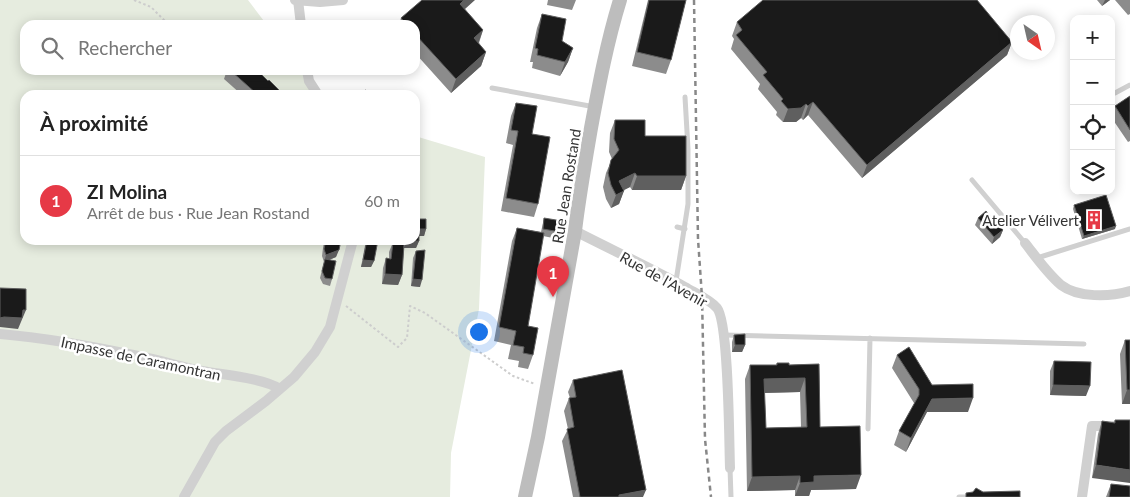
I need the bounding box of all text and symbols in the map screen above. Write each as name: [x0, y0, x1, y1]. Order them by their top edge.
north arrow: [1010, 15, 1055, 60]
map controls: [1070, 15, 1115, 195]
button: +: [1070, 15, 1115, 60]
search box: [20, 20, 420, 75]
icon: search: [38, 34, 66, 62]
text: Rechercher: [78, 36, 172, 59]
button: −: [1070, 60, 1115, 105]
button: locate: [1070, 105, 1115, 150]
text: À proximité: [40, 110, 148, 135]
street label: Rue Jean Rostand: [548, 127, 584, 245]
button: layers: [1070, 150, 1115, 195]
text: ZI Molina: [87, 180, 167, 203]
text: 1: [51, 191, 61, 210]
text: 60 m: [364, 191, 400, 210]
text: Arrêt de bus · Rue Jean Rostand: [87, 203, 310, 222]
building icon: Atelier Vélivert: [1083, 209, 1105, 231]
place label: Atelier Vélivert: [982, 211, 1080, 229]
street label: Rue de l'Avenir: [617, 247, 711, 311]
pin: 1: [537, 256, 569, 297]
your location: [466, 319, 492, 345]
street label: Impasse de Caramontran: [59, 332, 223, 384]

